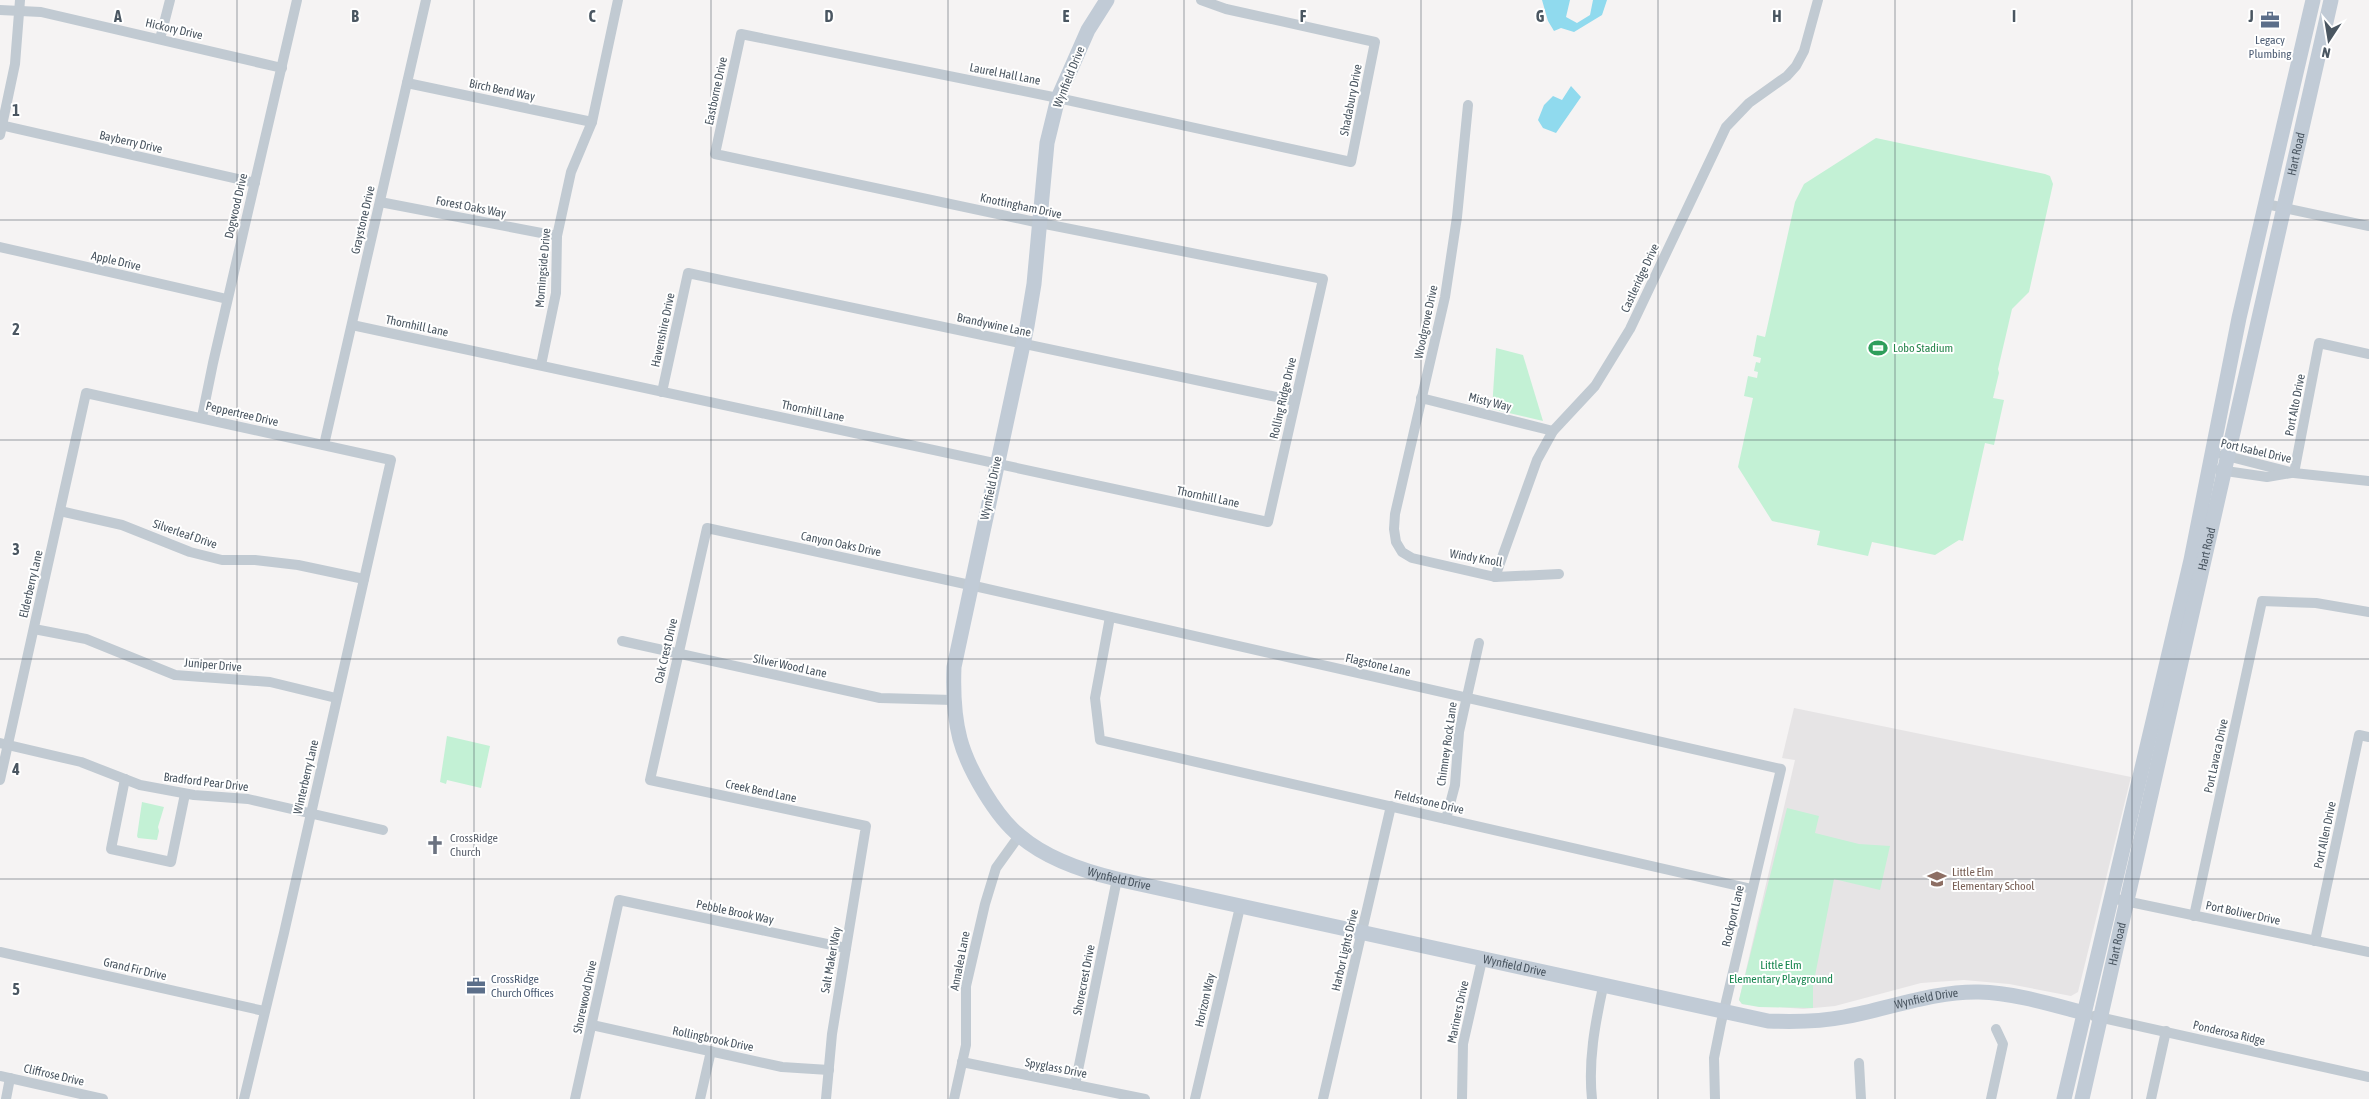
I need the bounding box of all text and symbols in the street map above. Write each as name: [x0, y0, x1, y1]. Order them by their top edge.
text: A: [113, 7, 122, 25]
text: B: [351, 7, 359, 25]
text: C: [588, 7, 596, 25]
text: D: [825, 7, 834, 25]
text: E: [1063, 7, 1070, 25]
text: F: [1300, 7, 1307, 25]
text: G: [1536, 7, 1545, 25]
text: H: [1772, 7, 1782, 25]
text: I: [2012, 7, 2016, 25]
text: J: [2247, 7, 2254, 25]
office icon: Legacy Plumbing: [2259, 9, 2281, 31]
north arrow: [2304, 15, 2354, 65]
street label: Hickory Drive: [144, 16, 204, 42]
place label: Legacy Plumbing: [2249, 33, 2292, 61]
street label: Wynfield Drive: [1050, 44, 1088, 110]
text: N: [2321, 44, 2332, 61]
street label: Eastborne Drive: [702, 56, 730, 126]
street label: Laurel Hall Lane: [968, 60, 1042, 88]
street label: Shadabury Drive: [1337, 63, 1365, 137]
street label: Birch Bend Way: [468, 76, 536, 104]
text: 1: [12, 101, 20, 119]
street label: Bayberry Drive: [98, 128, 164, 156]
street label: Hart Road: [2284, 131, 2308, 177]
street label: Dogwood Drive: [222, 172, 250, 240]
street label: Graystone Drive: [348, 185, 378, 255]
street label: Knottingham Drive: [979, 191, 1063, 221]
street label: Forest Oaks Way: [435, 193, 507, 221]
street label: Morningside Drive: [533, 228, 553, 308]
street label: Castleridge Drive: [1618, 241, 1662, 315]
street label: Apple Drive: [90, 248, 142, 274]
street label: Woodgrove Drive: [1411, 284, 1441, 360]
street label: Havenshire Drive: [648, 292, 678, 368]
street label: Brandywine Lane: [956, 310, 1032, 340]
street label: Thornhill Lane: [384, 313, 450, 339]
text: 2: [12, 320, 20, 338]
sports icon: Lobo Stadium: [1867, 337, 1889, 359]
place label: Lobo Stadium: [1893, 341, 1953, 355]
street label: Rolling Ridge Drive: [1267, 356, 1299, 440]
street label: Port Alto Drive: [2282, 373, 2308, 437]
street label: Misty Way: [1467, 390, 1513, 414]
street label: Thornhill Lane: [780, 398, 846, 424]
street label: Peppertree Drive: [204, 399, 280, 429]
street label: Port Isabel Drive: [2219, 436, 2293, 466]
street label: Wynfield Drive: [977, 455, 1005, 521]
street label: Thornhill Lane: [1175, 484, 1241, 510]
street label: Silverleaf Drive: [151, 516, 219, 552]
street label: Hart Road: [2195, 526, 2218, 572]
street label: Canyon Oaks Drive: [800, 529, 882, 559]
text: 3: [12, 540, 20, 558]
street label: Windy Knoll: [1449, 546, 1504, 570]
street label: Elderberry Lane: [16, 549, 46, 619]
street label: Oak Crest Drive: [652, 617, 680, 685]
street label: Silver Wood Lane: [752, 651, 828, 681]
street label: Flagstone Lane: [1344, 651, 1412, 679]
street label: Juniper Drive: [184, 656, 242, 674]
street label: Chimney Rock Lane: [1434, 701, 1460, 787]
street label: Port Lavaca Drive: [2201, 718, 2231, 794]
street label: Winterberry Lane: [291, 738, 321, 816]
text: 4: [11, 760, 20, 778]
street label: Bradford Pear Drive: [163, 770, 249, 794]
street label: Creek Bend Lane: [724, 777, 798, 805]
street label: Fieldstone Drive: [1393, 787, 1465, 817]
street label: Port Allen Drive: [2311, 800, 2339, 870]
place label: CrossRidge Church: [450, 831, 498, 859]
church icon: CrossRidge Church: [424, 834, 446, 856]
street label: Wynfield Drive: [1086, 864, 1152, 893]
place label: Little Elm Elementary School: [1952, 865, 2035, 893]
school or university icon: Little Elm Elementary School: [1926, 868, 1948, 890]
street label: Rockport Lane: [1719, 884, 1747, 948]
street label: Pebble Brook Way: [695, 897, 775, 927]
street label: Port Boliver Drive: [2204, 898, 2282, 928]
street label: Harbor Lights Drive: [1329, 908, 1361, 992]
street label: Hart Road: [2105, 921, 2129, 967]
street label: Salt Maker Way: [818, 926, 844, 994]
street label: Annalea Lane: [947, 930, 973, 992]
street label: Shorecrest Drive: [1070, 944, 1098, 1016]
street label: Wynfield Drive: [1481, 952, 1548, 979]
street label: Grand Fir Drive: [102, 955, 168, 983]
park label: Little Elm Elementary Playground: [1729, 958, 1833, 986]
street label: Shorewood Drive: [570, 959, 600, 1035]
place label: CrossRidge Church Offices: [491, 972, 554, 1000]
street label: Horizon Way: [1192, 972, 1218, 1028]
office icon: CrossRidge Church Offices: [465, 975, 487, 997]
street label: Mariners Drive: [1445, 979, 1471, 1045]
text: 5: [12, 980, 20, 998]
street label: Wynfield Drive: [1893, 986, 1959, 1012]
street label: Ponderosa Ridge: [2191, 1018, 2267, 1048]
street label: Rollingbrook Drive: [671, 1024, 755, 1054]
street label: Spyglass Drive: [1024, 1055, 1088, 1081]
street label: Cliffrose Drive: [22, 1061, 86, 1089]

